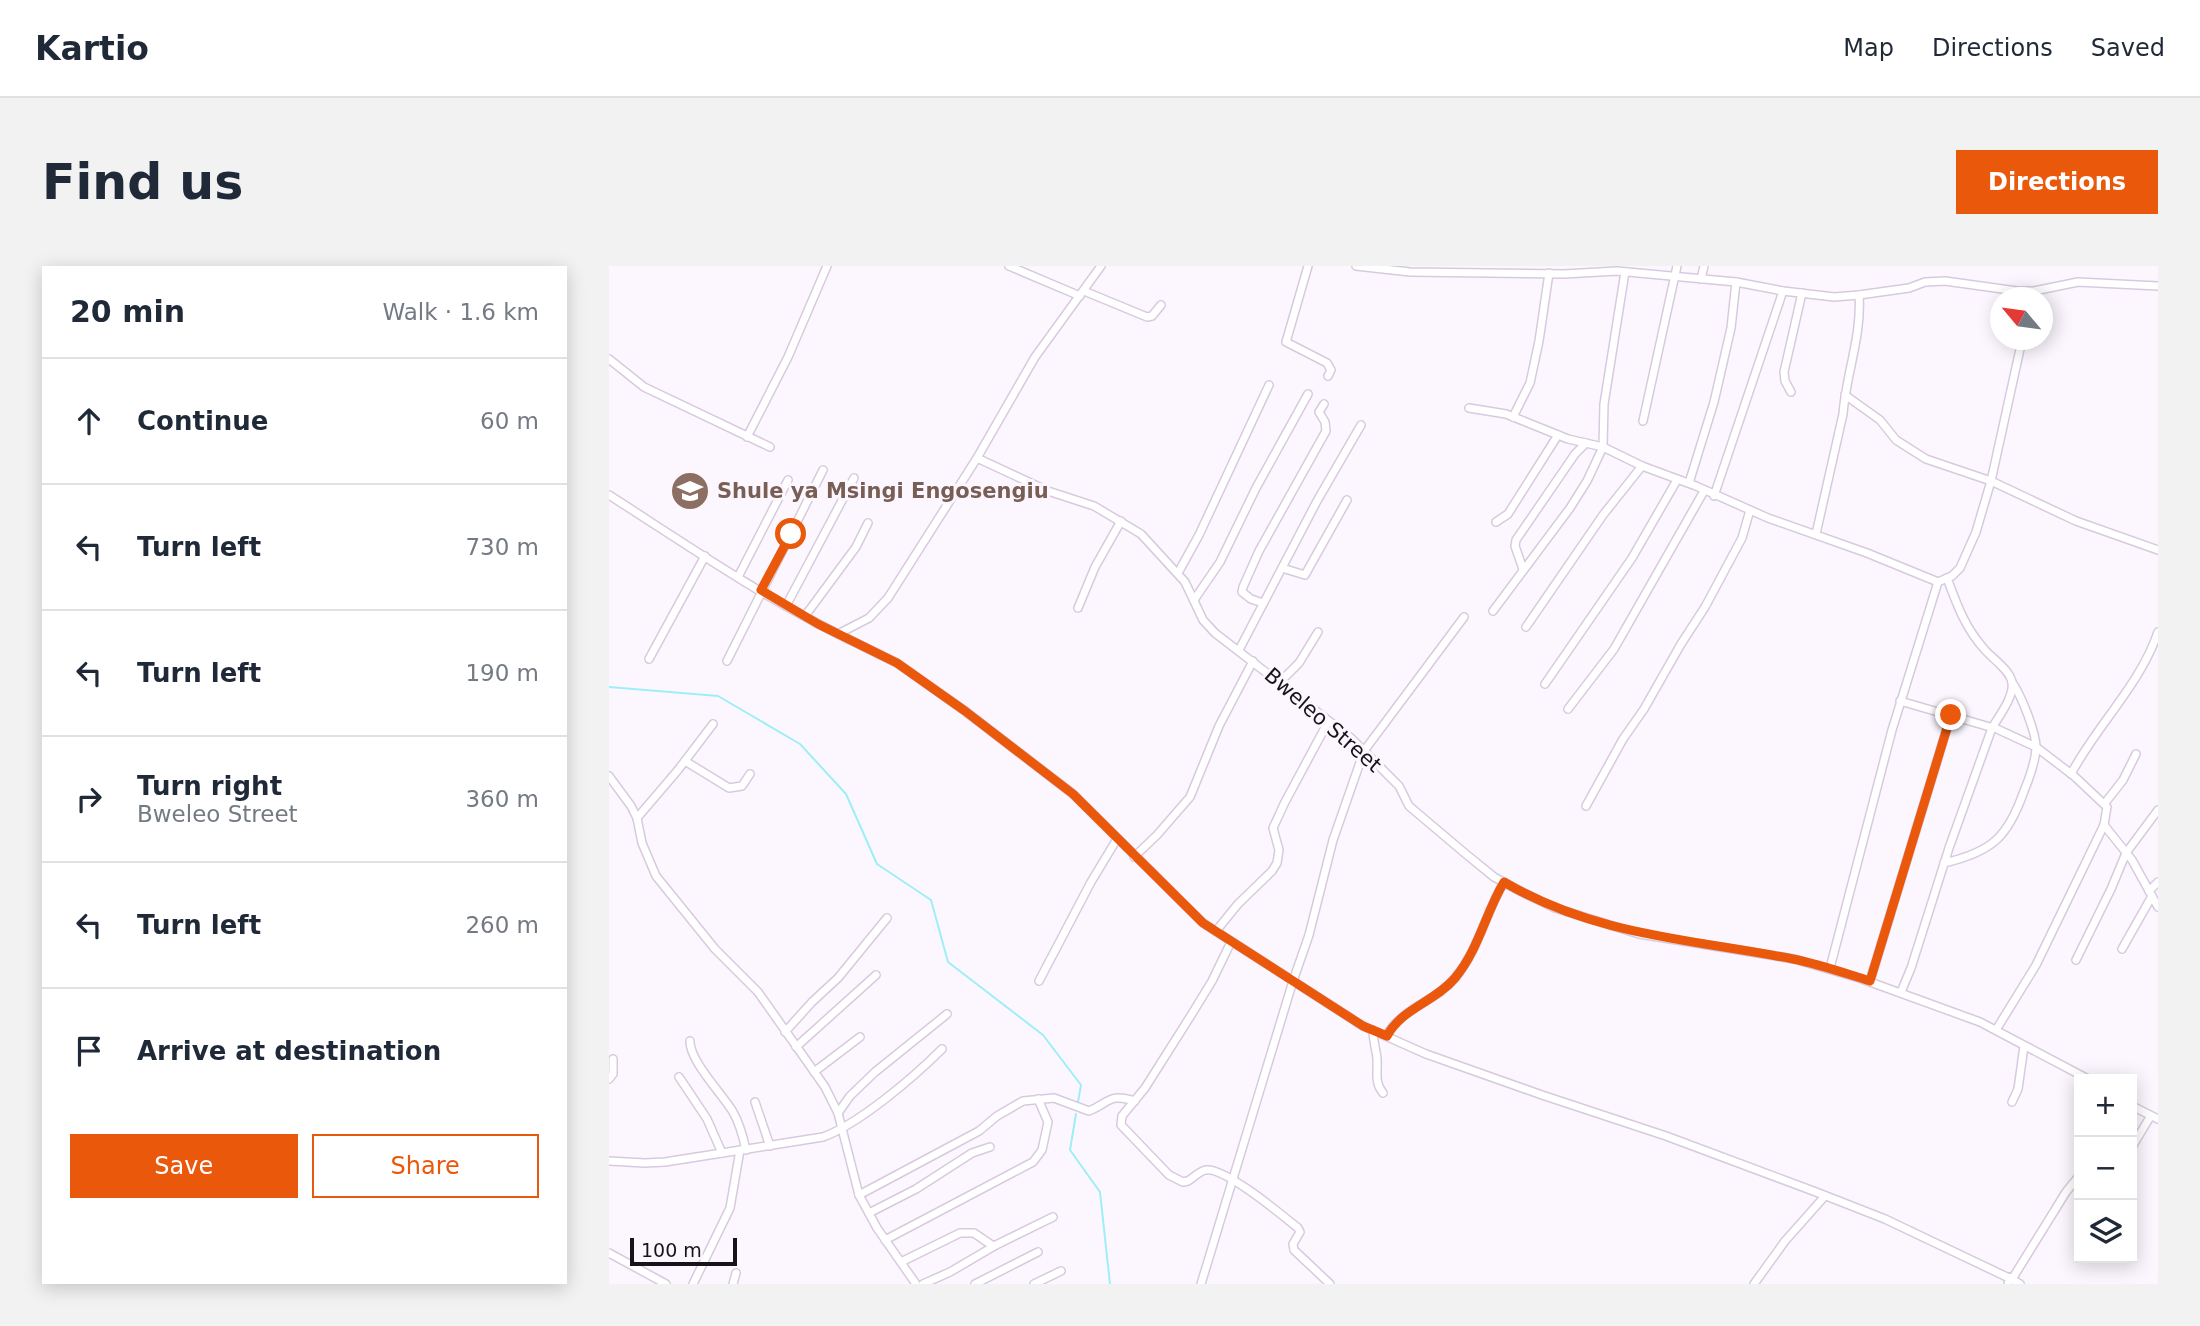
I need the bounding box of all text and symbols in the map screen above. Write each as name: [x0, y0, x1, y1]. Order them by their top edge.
text: Kartio: [35, 29, 149, 68]
text: Map: [1843, 34, 1894, 62]
text: Directions: [1932, 34, 2053, 62]
text: Saved: [2091, 34, 2165, 62]
button: Directions: [1956, 150, 2158, 214]
text: Find us: [42, 154, 243, 211]
north arrow: [1990, 287, 2053, 350]
text: 20 min: [70, 294, 185, 329]
text: Walk · 1.6 km: [382, 299, 539, 325]
icon: ahead: [70, 402, 108, 440]
text: Continue: [137, 406, 268, 436]
text: 60 m: [480, 408, 539, 434]
school or university icon: Shule ya Msingi Engosengiu: [669, 470, 711, 512]
place label: Shule ya Msingi Engosengiu: [717, 479, 1049, 503]
route start: [775, 518, 806, 549]
icon: left: [70, 528, 108, 566]
text: Turn left: [137, 532, 261, 562]
text: 730 m: [465, 534, 539, 560]
icon: left: [70, 654, 108, 692]
text: Turn left: [137, 658, 261, 688]
text: 190 m: [465, 660, 539, 686]
street label: Bweleo Street: [1260, 663, 1386, 777]
route end: [1935, 699, 1966, 730]
text: Turn right: [137, 771, 282, 801]
icon: right: [70, 780, 108, 818]
text: 360 m: [465, 786, 539, 812]
text: Bweleo Street: [137, 801, 298, 827]
icon: left: [70, 906, 108, 944]
text: Turn left: [137, 910, 261, 940]
text: 260 m: [465, 912, 539, 938]
icon: arrive: [70, 1032, 108, 1070]
text: Arrive at destination: [137, 1036, 441, 1066]
map controls: [2074, 1074, 2137, 1263]
button: +: [2074, 1074, 2137, 1137]
button: Save: [70, 1134, 298, 1198]
button: Share: [312, 1134, 539, 1198]
button: −: [2074, 1137, 2137, 1200]
button: layers: [2074, 1200, 2137, 1263]
scale bar: [630, 1235, 737, 1267]
text: 100 m: [641, 1239, 702, 1261]

